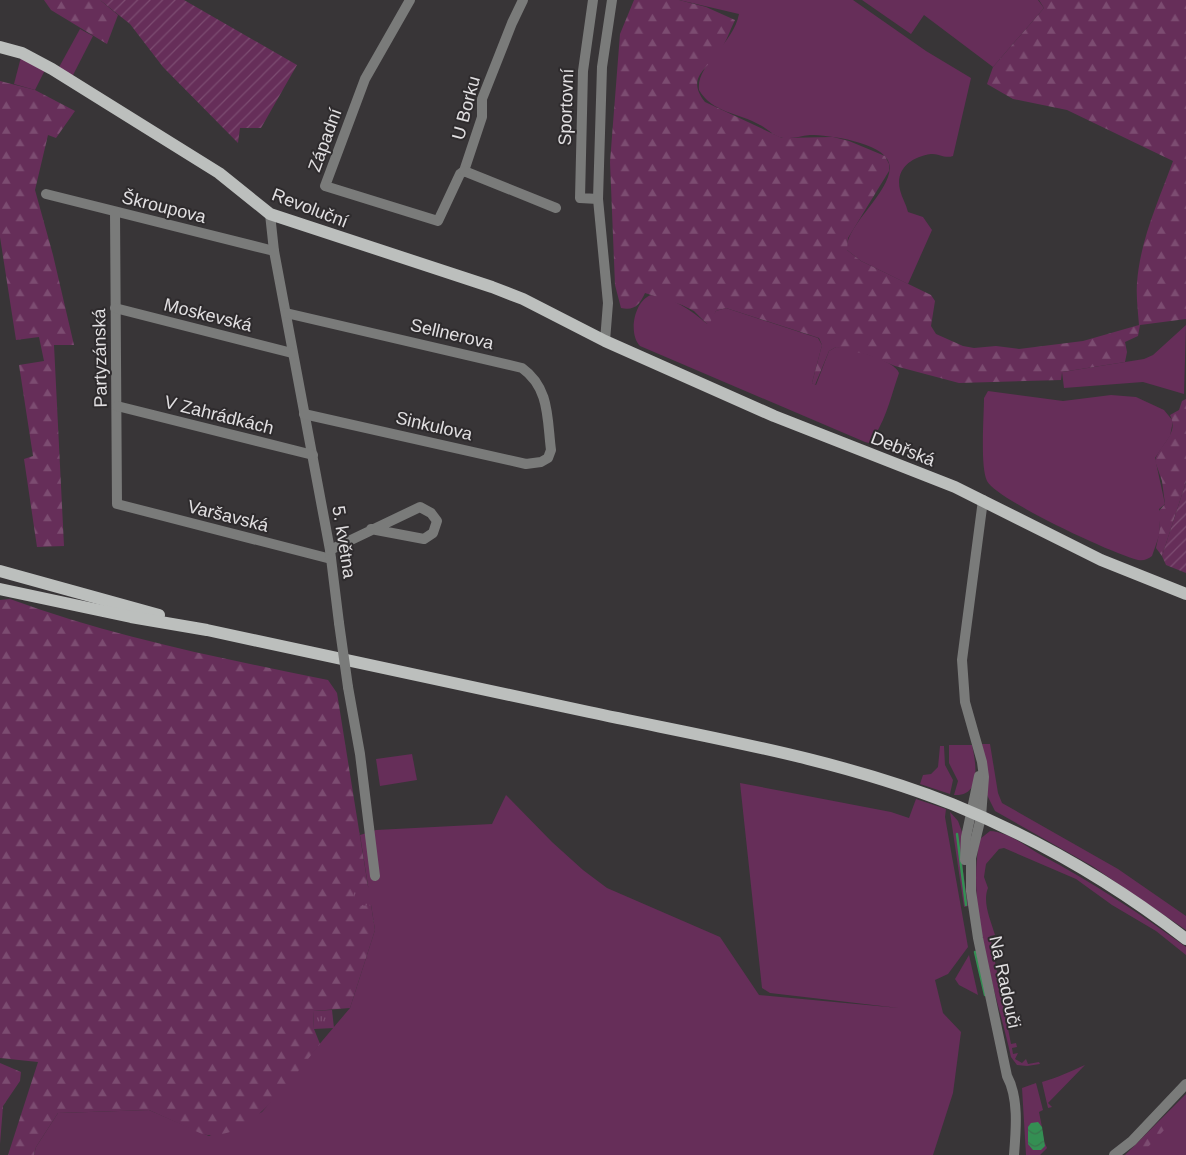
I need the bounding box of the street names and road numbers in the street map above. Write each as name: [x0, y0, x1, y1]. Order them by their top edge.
street label: Sportovní: [555, 68, 577, 146]
street label: U Borku: [448, 74, 484, 142]
street label: Západní: [304, 106, 346, 174]
street label: Revoluční: [269, 184, 351, 232]
street label: Škroupova: [120, 186, 209, 227]
street label: Moskevská: [162, 294, 255, 336]
street label: Partyzánská: [89, 307, 111, 408]
street label: Sellnerova: [408, 315, 497, 354]
street label: V Zahrádkách: [162, 392, 276, 438]
street label: Sinkulova: [394, 407, 475, 445]
street label: Debřská: [868, 428, 939, 471]
street label: Varšavská: [185, 496, 271, 536]
street label: 5. května: [328, 504, 360, 581]
street label: Na Radouči: [985, 934, 1025, 1030]

